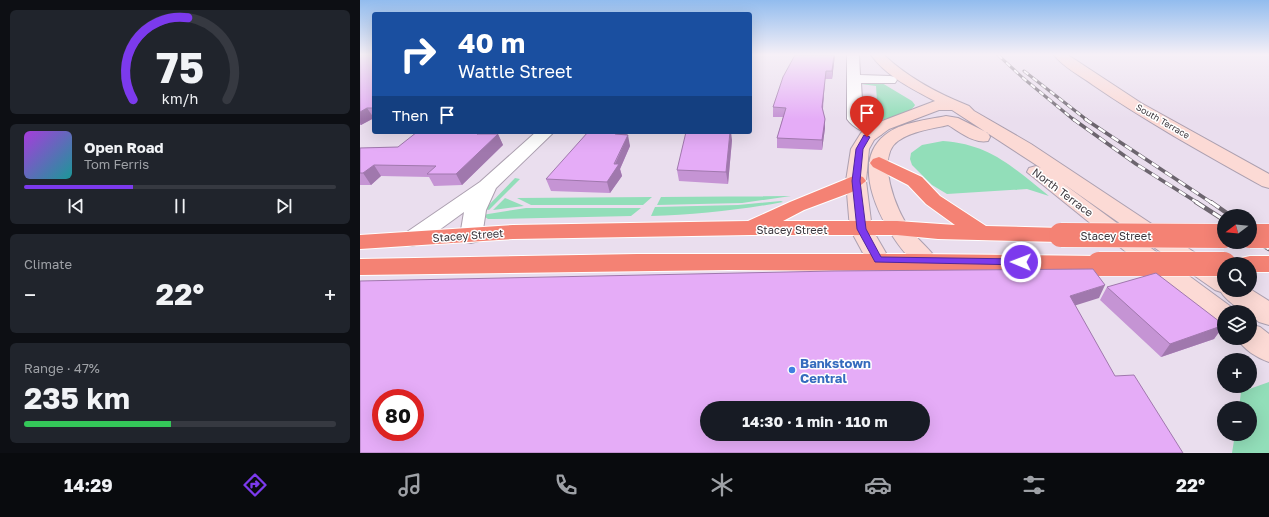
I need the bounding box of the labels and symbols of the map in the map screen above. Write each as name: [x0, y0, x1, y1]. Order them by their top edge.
pin: [850, 96, 884, 137]
street label: South Terrace: [1134, 101, 1192, 141]
street label: North Terrace: [1030, 165, 1096, 219]
north arrow: [1217, 209, 1257, 249]
street label: Stacey Street: [756, 223, 828, 236]
street label: Stacey Street: [432, 226, 504, 244]
street label: Stacey Street: [1080, 229, 1152, 242]
position arrow: [1000, 241, 1042, 283]
place label: Bankstown Central: [800, 355, 871, 386]
marker: Bankstown Central: [787, 365, 797, 375]
speed limit sign: 80: [372, 389, 424, 441]

